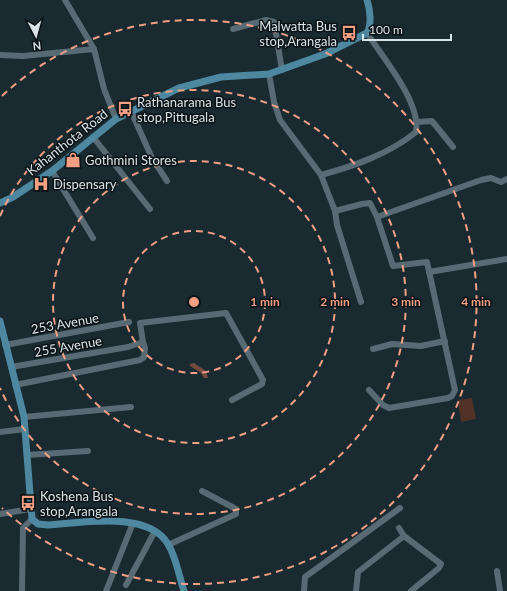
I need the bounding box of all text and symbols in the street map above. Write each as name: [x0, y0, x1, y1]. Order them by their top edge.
north arrow: [16, 16, 56, 56]
scale bar: [363, 16, 451, 42]
place label: Malwatta Bus stop,Arangala: [259, 18, 337, 49]
text: 100 m: [369, 22, 403, 37]
bus stop icon: Malwatta Bus stop,Arangala: [340, 24, 358, 42]
text: N: [32, 40, 42, 53]
place label: Rathanarama Bus stop,Pittugala: [137, 94, 237, 125]
bus stop icon: Rathanarama Bus stop,Pittugala: [116, 100, 134, 118]
street label: Kahanthota Road: [23, 105, 111, 179]
shop icon: Gothmini Stores: [64, 151, 82, 169]
place label: Gothmini Stores: [85, 152, 177, 168]
hospital icon: Dispensary: [32, 175, 50, 193]
place label: Dispensary: [53, 176, 117, 192]
text: 1 min: [250, 294, 280, 309]
text: 2 min: [320, 294, 350, 309]
text: 3 min: [391, 294, 421, 309]
text: 4 min: [461, 294, 491, 309]
centre of rings: [187, 295, 201, 309]
street label: 253 Avenue: [30, 309, 100, 337]
street label: 255 Avenue: [33, 332, 103, 360]
place label: Koshena Bus stop,Arangala: [40, 488, 118, 519]
bus stop icon: Koshena Bus stop,Arangala: [19, 494, 37, 512]

